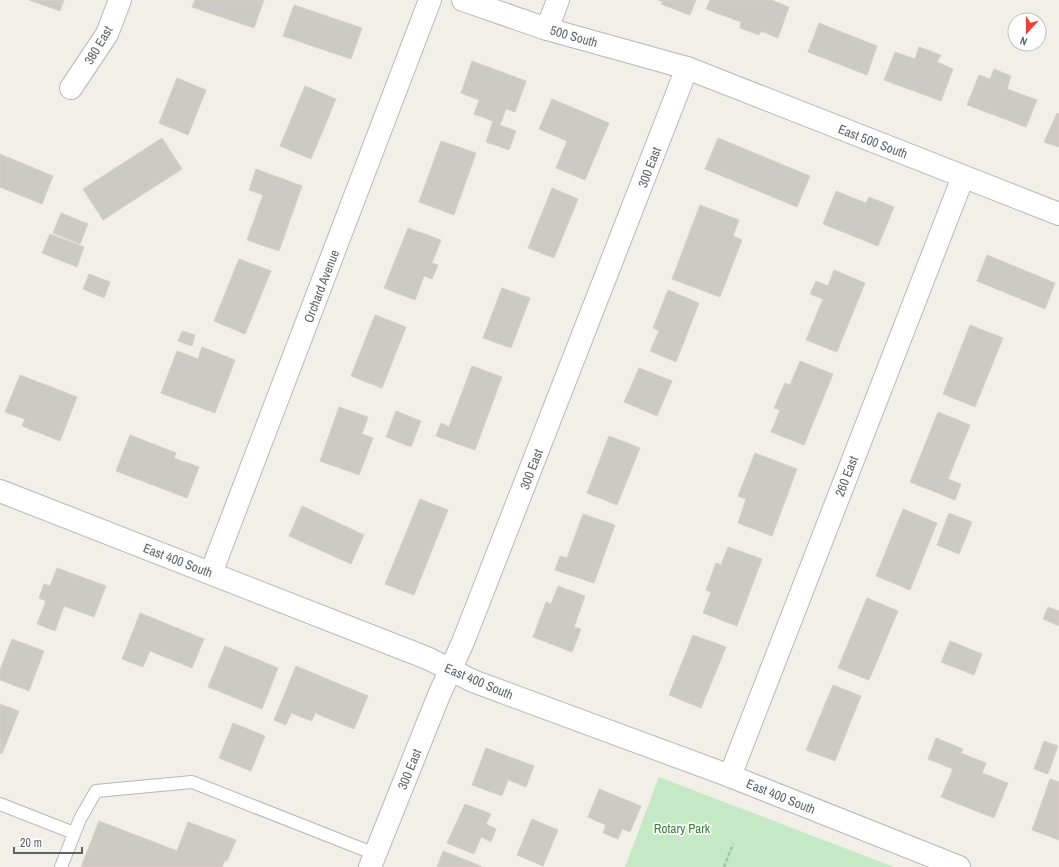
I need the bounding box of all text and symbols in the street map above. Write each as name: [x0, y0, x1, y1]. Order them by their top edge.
north arrow: [1007, 12, 1047, 52]
street label: 500 South: [548, 22, 600, 51]
street label: 380 East: [80, 23, 117, 68]
text: N: [1018, 34, 1029, 49]
street label: East 500 South: [836, 120, 910, 162]
street label: 300 East: [634, 144, 665, 190]
street label: Orchard Avenue: [300, 247, 343, 325]
street label: 300 East: [516, 446, 547, 492]
street label: 260 East: [831, 453, 862, 499]
street label: East 400 South: [141, 539, 215, 581]
street label: East 400 South: [442, 659, 516, 704]
street label: 300 East: [394, 746, 425, 792]
street label: East 400 South: [744, 775, 818, 818]
park label: Rotary Park: [654, 820, 711, 837]
scale bar: [14, 829, 82, 855]
text: 20 m: [20, 835, 42, 851]

